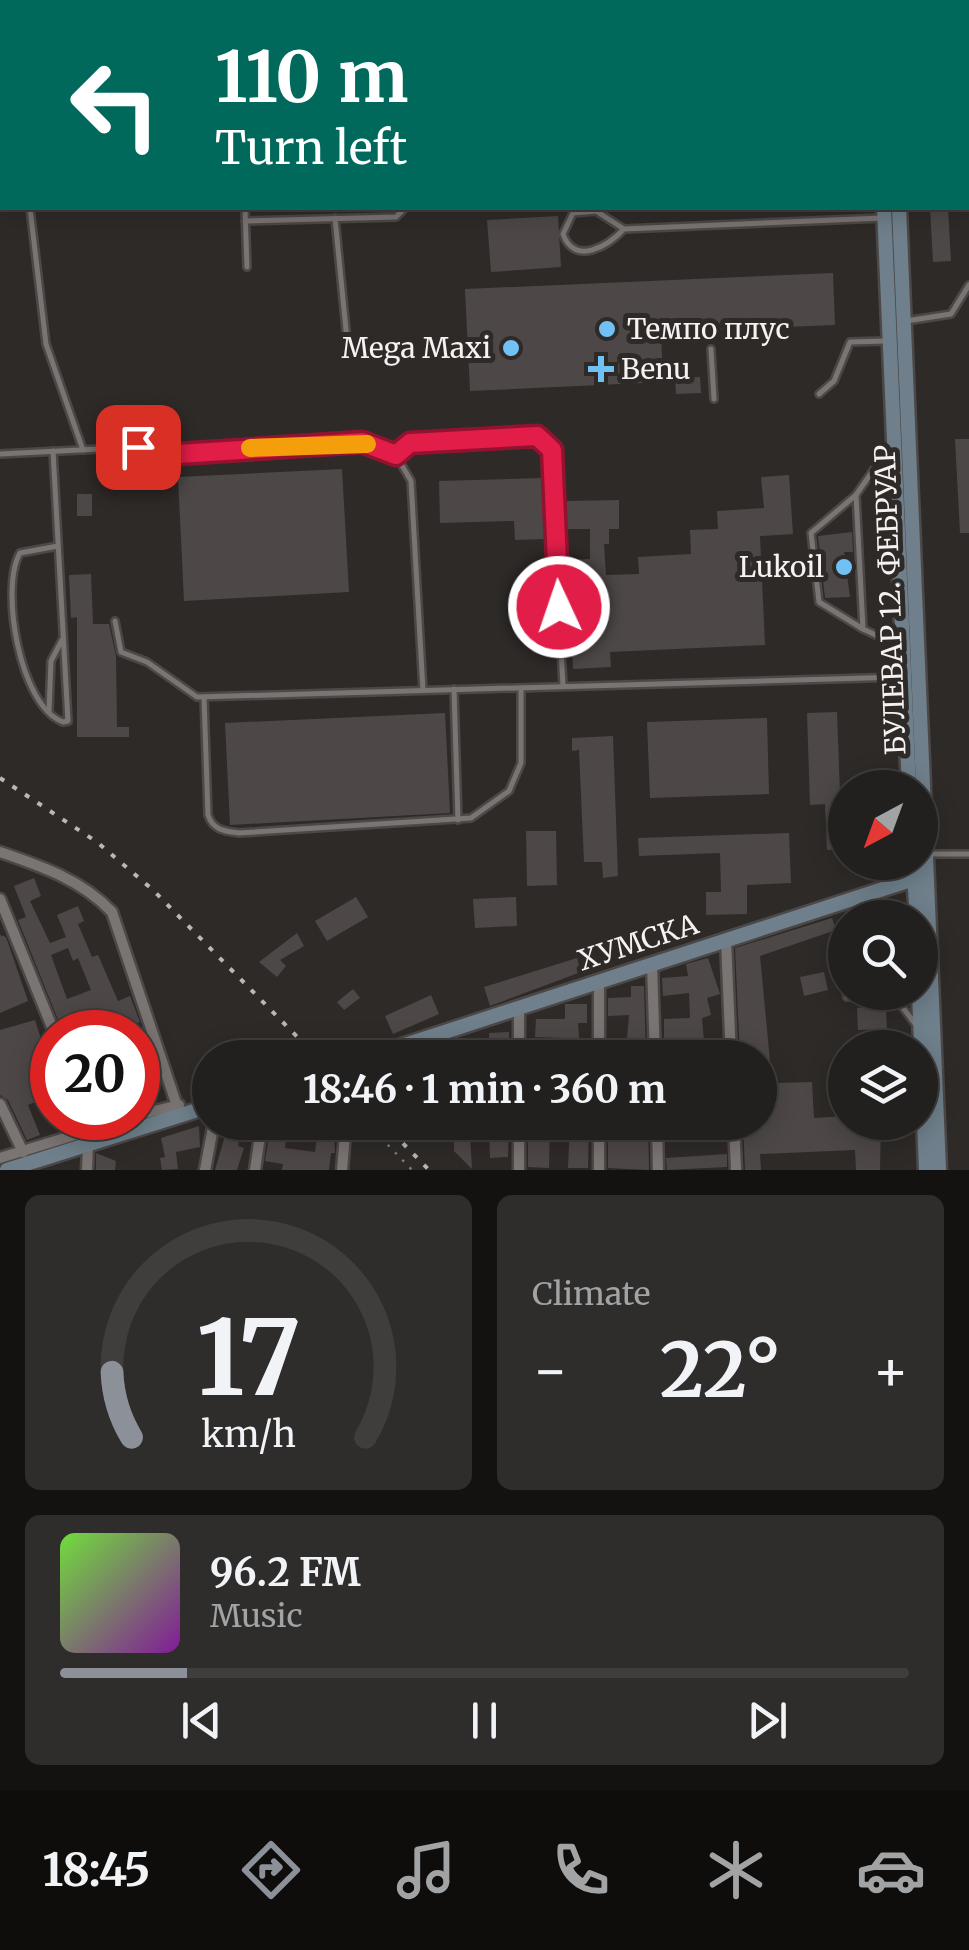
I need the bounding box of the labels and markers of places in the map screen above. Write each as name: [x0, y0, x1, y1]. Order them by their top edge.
place label: Темпо плус: [627, 311, 790, 347]
marker: Темпо плус: [596, 318, 618, 340]
place label: Mega Maxi: [341, 330, 491, 366]
marker: Mega Maxi: [500, 337, 522, 359]
place label: Benu: [621, 351, 691, 387]
marker: Benu: [590, 358, 612, 380]
pin: [96, 405, 181, 490]
place label: Lukoil: [739, 549, 824, 585]
marker: Lukoil: [833, 556, 855, 578]

